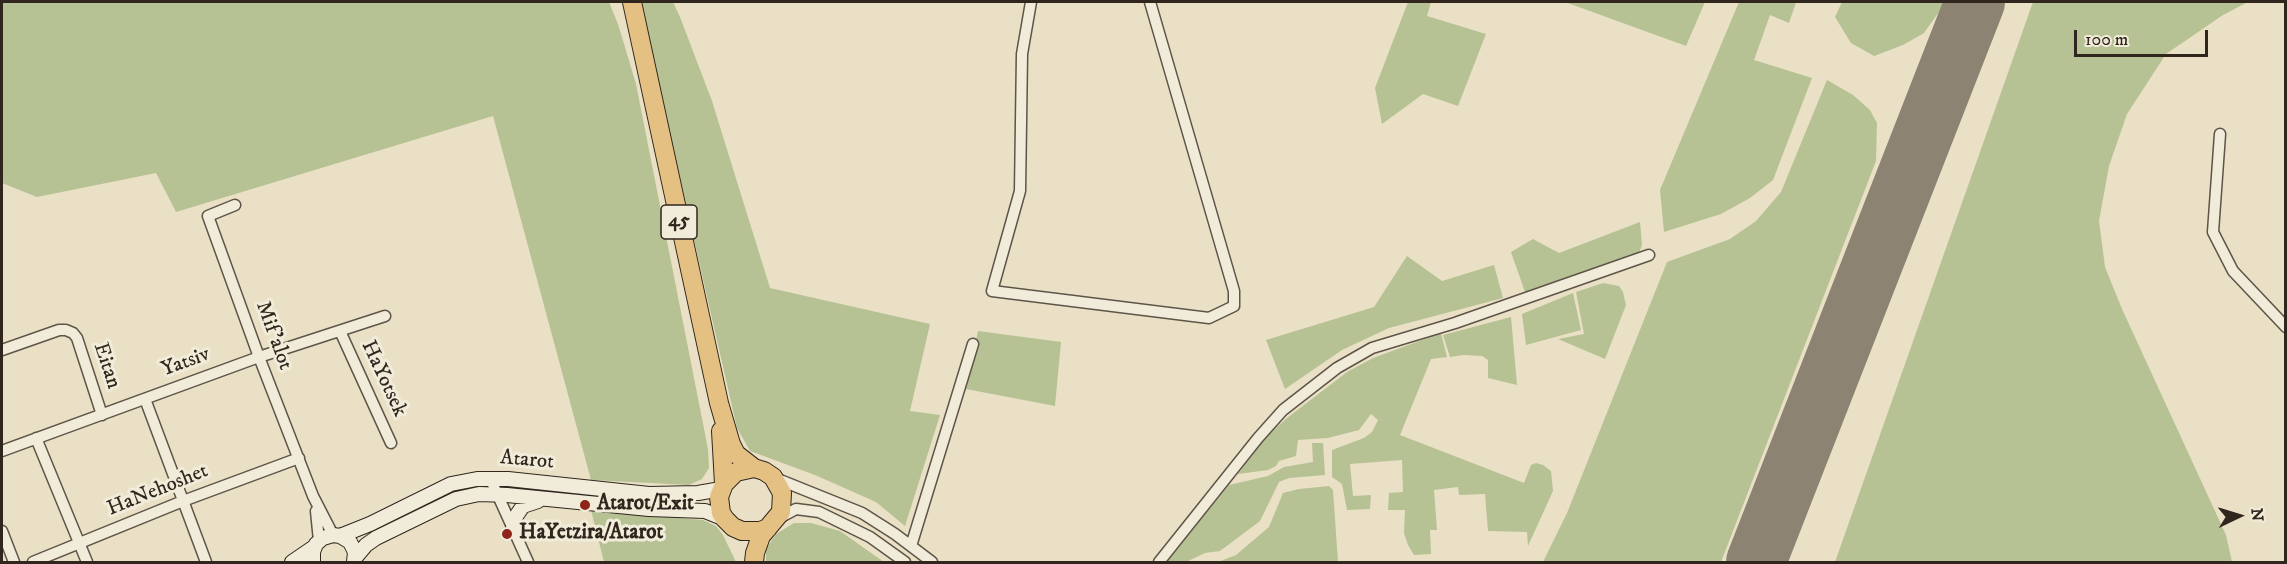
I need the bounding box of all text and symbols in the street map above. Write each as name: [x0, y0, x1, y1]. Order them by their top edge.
scale bar: [2077, 18, 2210, 56]
text: 100 m: [2085, 29, 2128, 51]
road number: 45: [661, 205, 697, 239]
street label: Mif'alot: [249, 298, 297, 374]
street label: HaYotsek: [354, 337, 412, 421]
street label: Eitan: [87, 340, 125, 392]
street label: Yatsiv: [159, 343, 213, 383]
street label: Atarot: [499, 446, 555, 476]
street label: HaNehoshet: [104, 459, 212, 523]
north arrow: [2209, 486, 2269, 546]
place label: Atarot/Exit: [597, 492, 694, 518]
marker: Atarot/Exit: [578, 498, 592, 512]
text: N: [2247, 507, 2267, 522]
place label: HaYetzira/Atarot: [519, 521, 663, 547]
marker: HaYetzira/Atarot: [500, 527, 514, 541]

